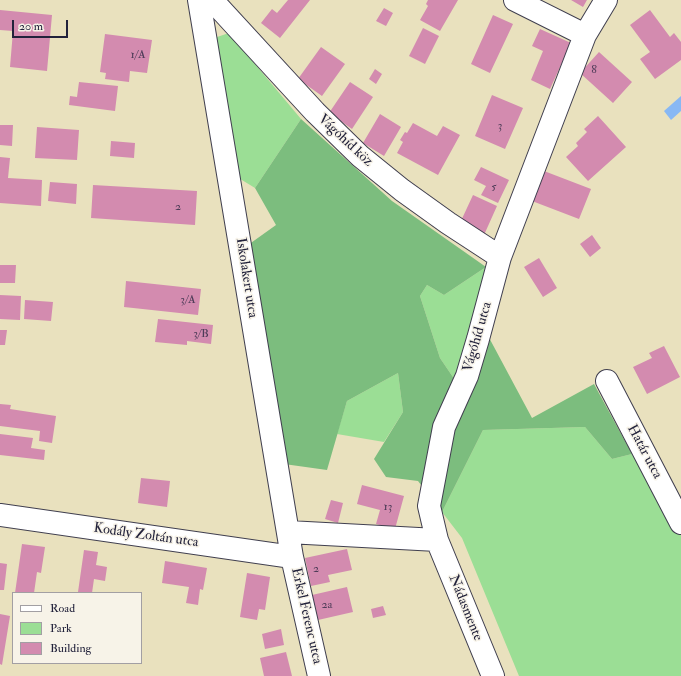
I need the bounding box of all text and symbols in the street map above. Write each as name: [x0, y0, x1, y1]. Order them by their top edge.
scale bar: [14, 12, 70, 38]
text: 20 m: [19, 19, 43, 34]
house number: 1/A: [130, 48, 146, 62]
house number: 8: [591, 63, 597, 77]
street label: Vágóhíd köz: [314, 111, 376, 171]
house number: 3: [498, 119, 502, 133]
house number: 5: [491, 180, 497, 194]
house number: 2: [175, 200, 181, 214]
street label: Iskolakert utca: [231, 237, 261, 319]
house number: 3/A: [180, 293, 196, 307]
street label: Vágóhíd utca: [460, 300, 496, 374]
house number: 3/B: [193, 327, 209, 341]
street label: Határ utca: [623, 422, 665, 482]
house number: 13: [384, 500, 392, 514]
street label: Kodály Zoltán utca: [92, 520, 200, 552]
house number: 2: [313, 562, 319, 576]
street label: Erkel Ferenc utca: [287, 566, 325, 666]
street label: Nádasmente: [444, 573, 486, 643]
legend: [12, 592, 142, 664]
house number: 2a: [321, 598, 333, 612]
text: Road: [50, 601, 75, 616]
text: Park: [50, 621, 72, 636]
text: Building: [50, 641, 91, 656]

